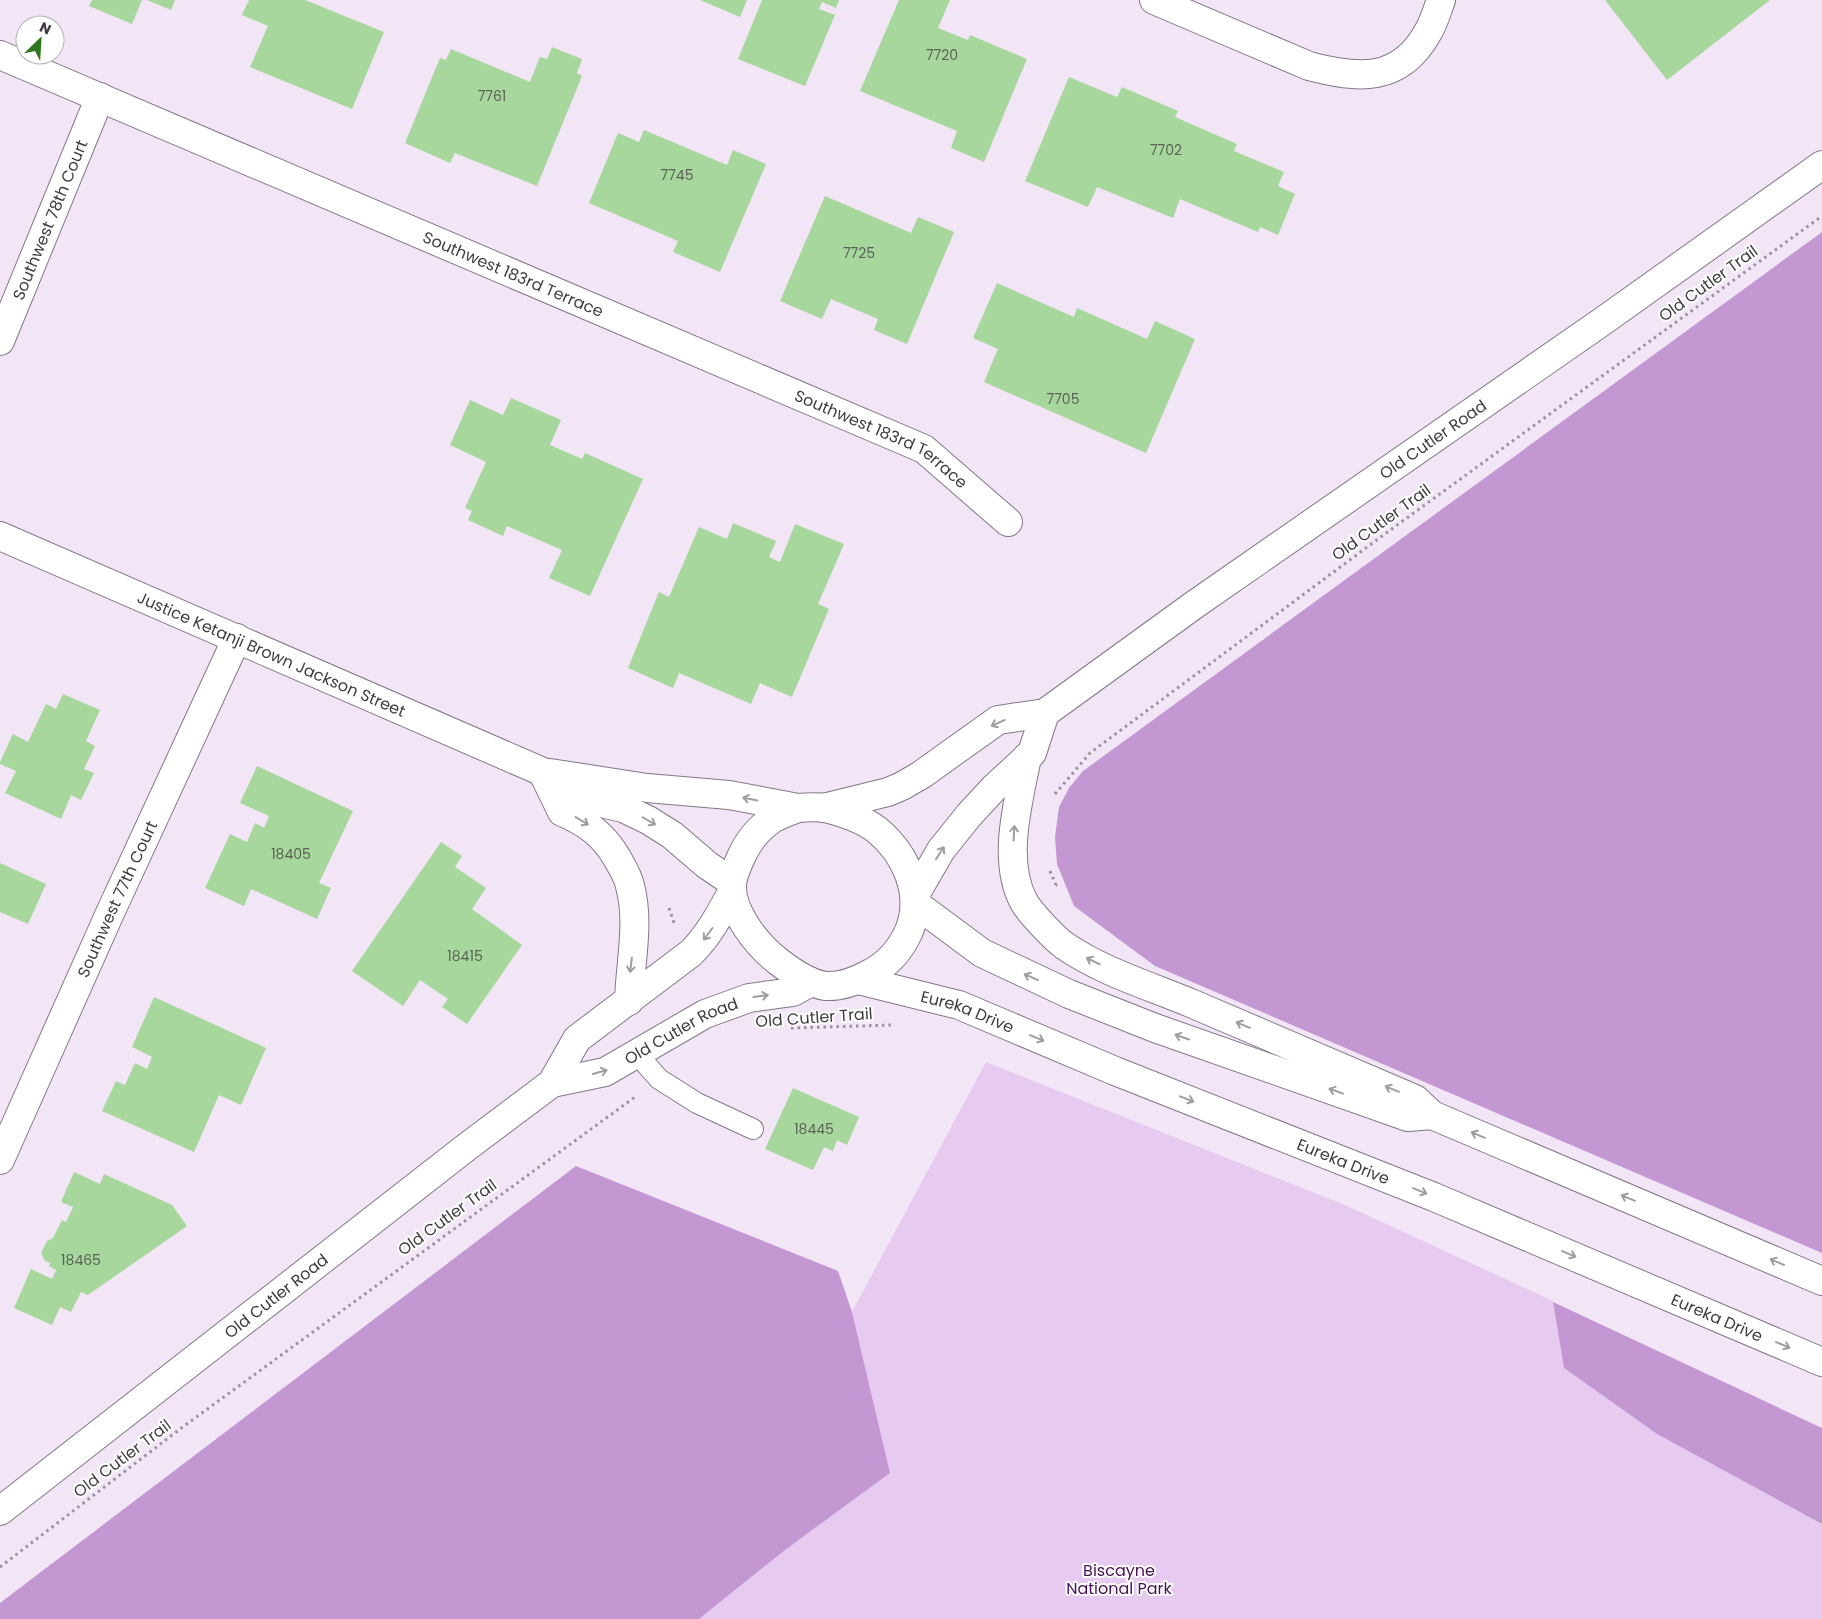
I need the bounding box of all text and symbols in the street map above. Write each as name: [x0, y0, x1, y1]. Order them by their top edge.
north arrow: [15, 15, 65, 65]
text: N: [36, 17, 54, 40]
house number: 7720: [926, 45, 958, 65]
house number: 7761: [478, 86, 506, 106]
street label: Southwest 78th Court: [7, 136, 93, 304]
house number: 7702: [1150, 140, 1182, 160]
house number: 7745: [661, 165, 693, 185]
street label: Southwest 183rd Terrace: [419, 226, 607, 323]
street label: Old Cutler Trail: [1654, 240, 1763, 327]
house number: 7725: [843, 243, 875, 263]
street label: Southwest 183rd Terrace: [791, 384, 973, 494]
house number: 7705: [1047, 389, 1079, 409]
street label: Old Cutler Road: [1375, 394, 1491, 485]
street label: Old Cutler Trail: [1327, 479, 1436, 566]
street label: Justice Ketanji Brown Jackson Street: [134, 586, 409, 723]
one-way arrow: [990, 718, 1005, 728]
one-way arrow: [743, 794, 759, 803]
street label: Southwest 77th Court: [72, 817, 163, 981]
one-way arrow: [574, 817, 588, 827]
one-way arrow: [641, 817, 656, 827]
one-way arrow: [1010, 826, 1019, 842]
house number: 18405: [271, 844, 311, 864]
one-way arrow: [934, 846, 945, 860]
one-way arrow: [703, 927, 713, 941]
house number: 18415: [447, 946, 483, 966]
one-way arrow: [1086, 956, 1101, 966]
one-way arrow: [626, 957, 636, 973]
one-way arrow: [1024, 972, 1039, 981]
street label: Eureka Drive: [918, 985, 1018, 1039]
one-way arrow: [753, 991, 769, 1001]
street label: Old Cutler Road: [620, 992, 741, 1070]
street label: Old Cutler Trail: [755, 1002, 873, 1033]
one-way arrow: [1236, 1020, 1251, 1029]
one-way arrow: [1175, 1032, 1191, 1041]
one-way arrow: [1029, 1033, 1044, 1043]
one-way arrow: [592, 1067, 608, 1077]
one-way arrow: [1385, 1083, 1400, 1093]
one-way arrow: [1328, 1086, 1344, 1095]
one-way arrow: [1179, 1095, 1194, 1104]
house number: 18445: [794, 1119, 834, 1139]
one-way arrow: [1471, 1129, 1486, 1139]
street label: Eureka Drive: [1293, 1133, 1393, 1190]
street label: Old Cutler Trail: [393, 1174, 502, 1261]
one-way arrow: [1412, 1187, 1427, 1196]
one-way arrow: [1621, 1193, 1636, 1202]
street label: Old Cutler Road: [220, 1248, 333, 1344]
house number: 18465: [61, 1250, 101, 1270]
one-way arrow: [1561, 1250, 1576, 1260]
one-way arrow: [1770, 1256, 1785, 1266]
street label: Eureka Drive: [1667, 1288, 1766, 1348]
one-way arrow: [1775, 1341, 1790, 1351]
street label: Old Cutler Trail: [68, 1414, 176, 1503]
park label: Biscayne National Park: [1066, 1559, 1173, 1600]

